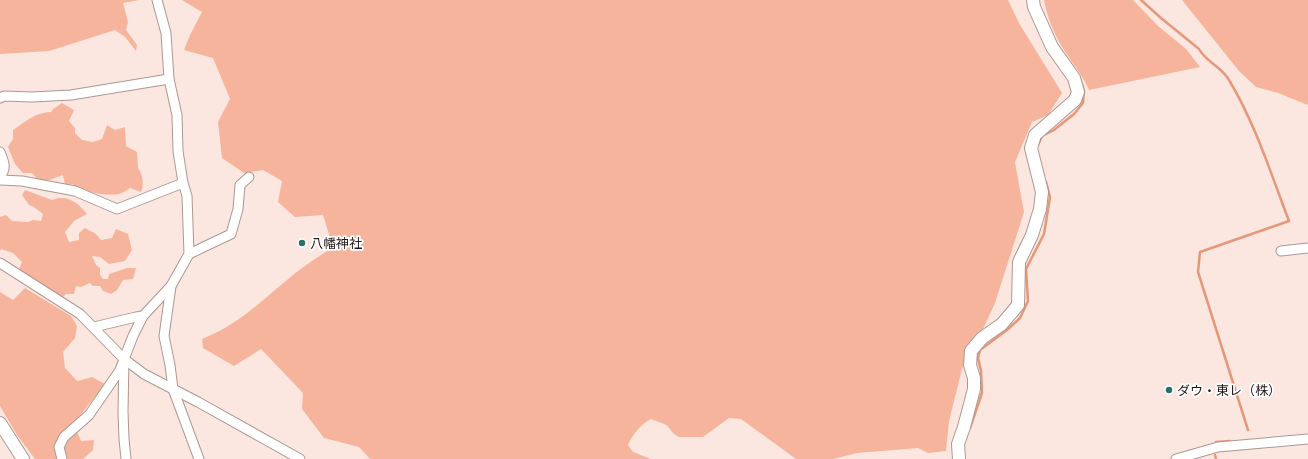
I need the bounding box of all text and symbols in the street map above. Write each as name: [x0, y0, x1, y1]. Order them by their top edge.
place label: 八幡神社: [310, 236, 362, 251]
marker: 八幡神社: [297, 238, 307, 248]
place label: ダウ・東レ（株）: [1177, 383, 1281, 398]
marker: ダウ・東レ（株）: [1164, 385, 1174, 395]

